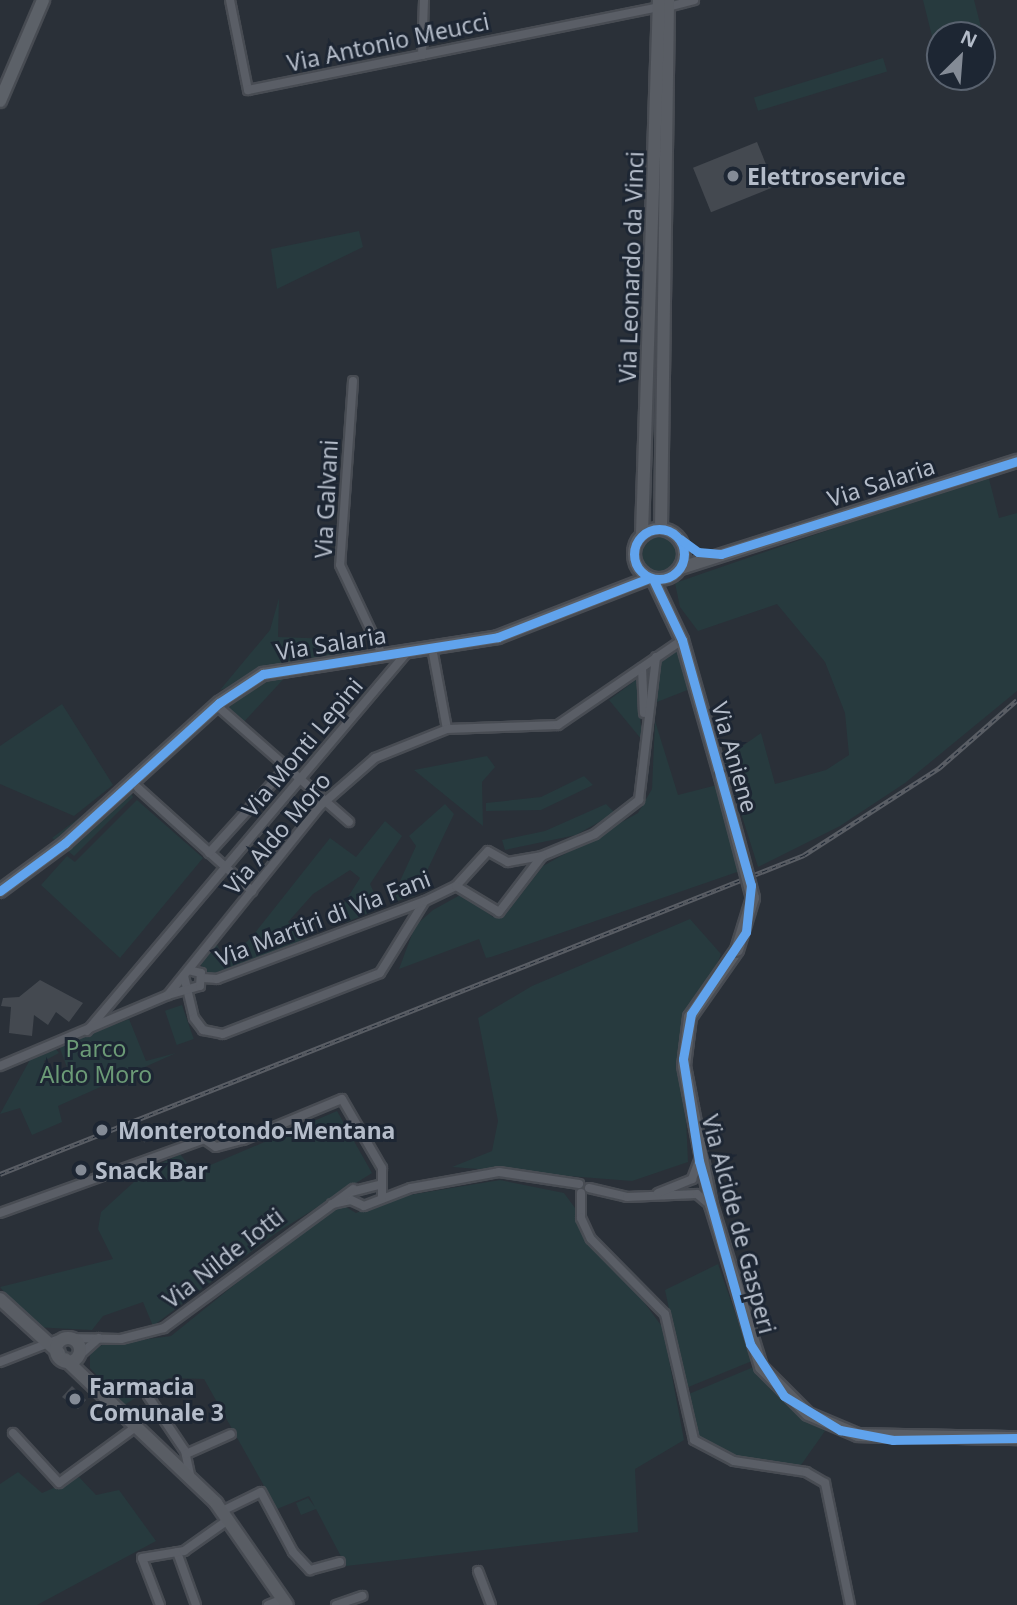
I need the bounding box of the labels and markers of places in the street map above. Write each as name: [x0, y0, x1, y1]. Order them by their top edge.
place label: Elettroservice: [747, 162, 906, 190]
marker: Elettroservice: [725, 168, 741, 184]
place label: Monterotondo-Mentana: [118, 1116, 395, 1144]
marker: Monterotondo-Mentana: [92, 1120, 112, 1140]
place label: Snack Bar: [95, 1156, 208, 1184]
marker: Snack Bar: [73, 1162, 89, 1178]
place label: Farmacia Comunale 3: [89, 1372, 224, 1426]
marker: Farmacia Comunale 3: [67, 1391, 83, 1407]

